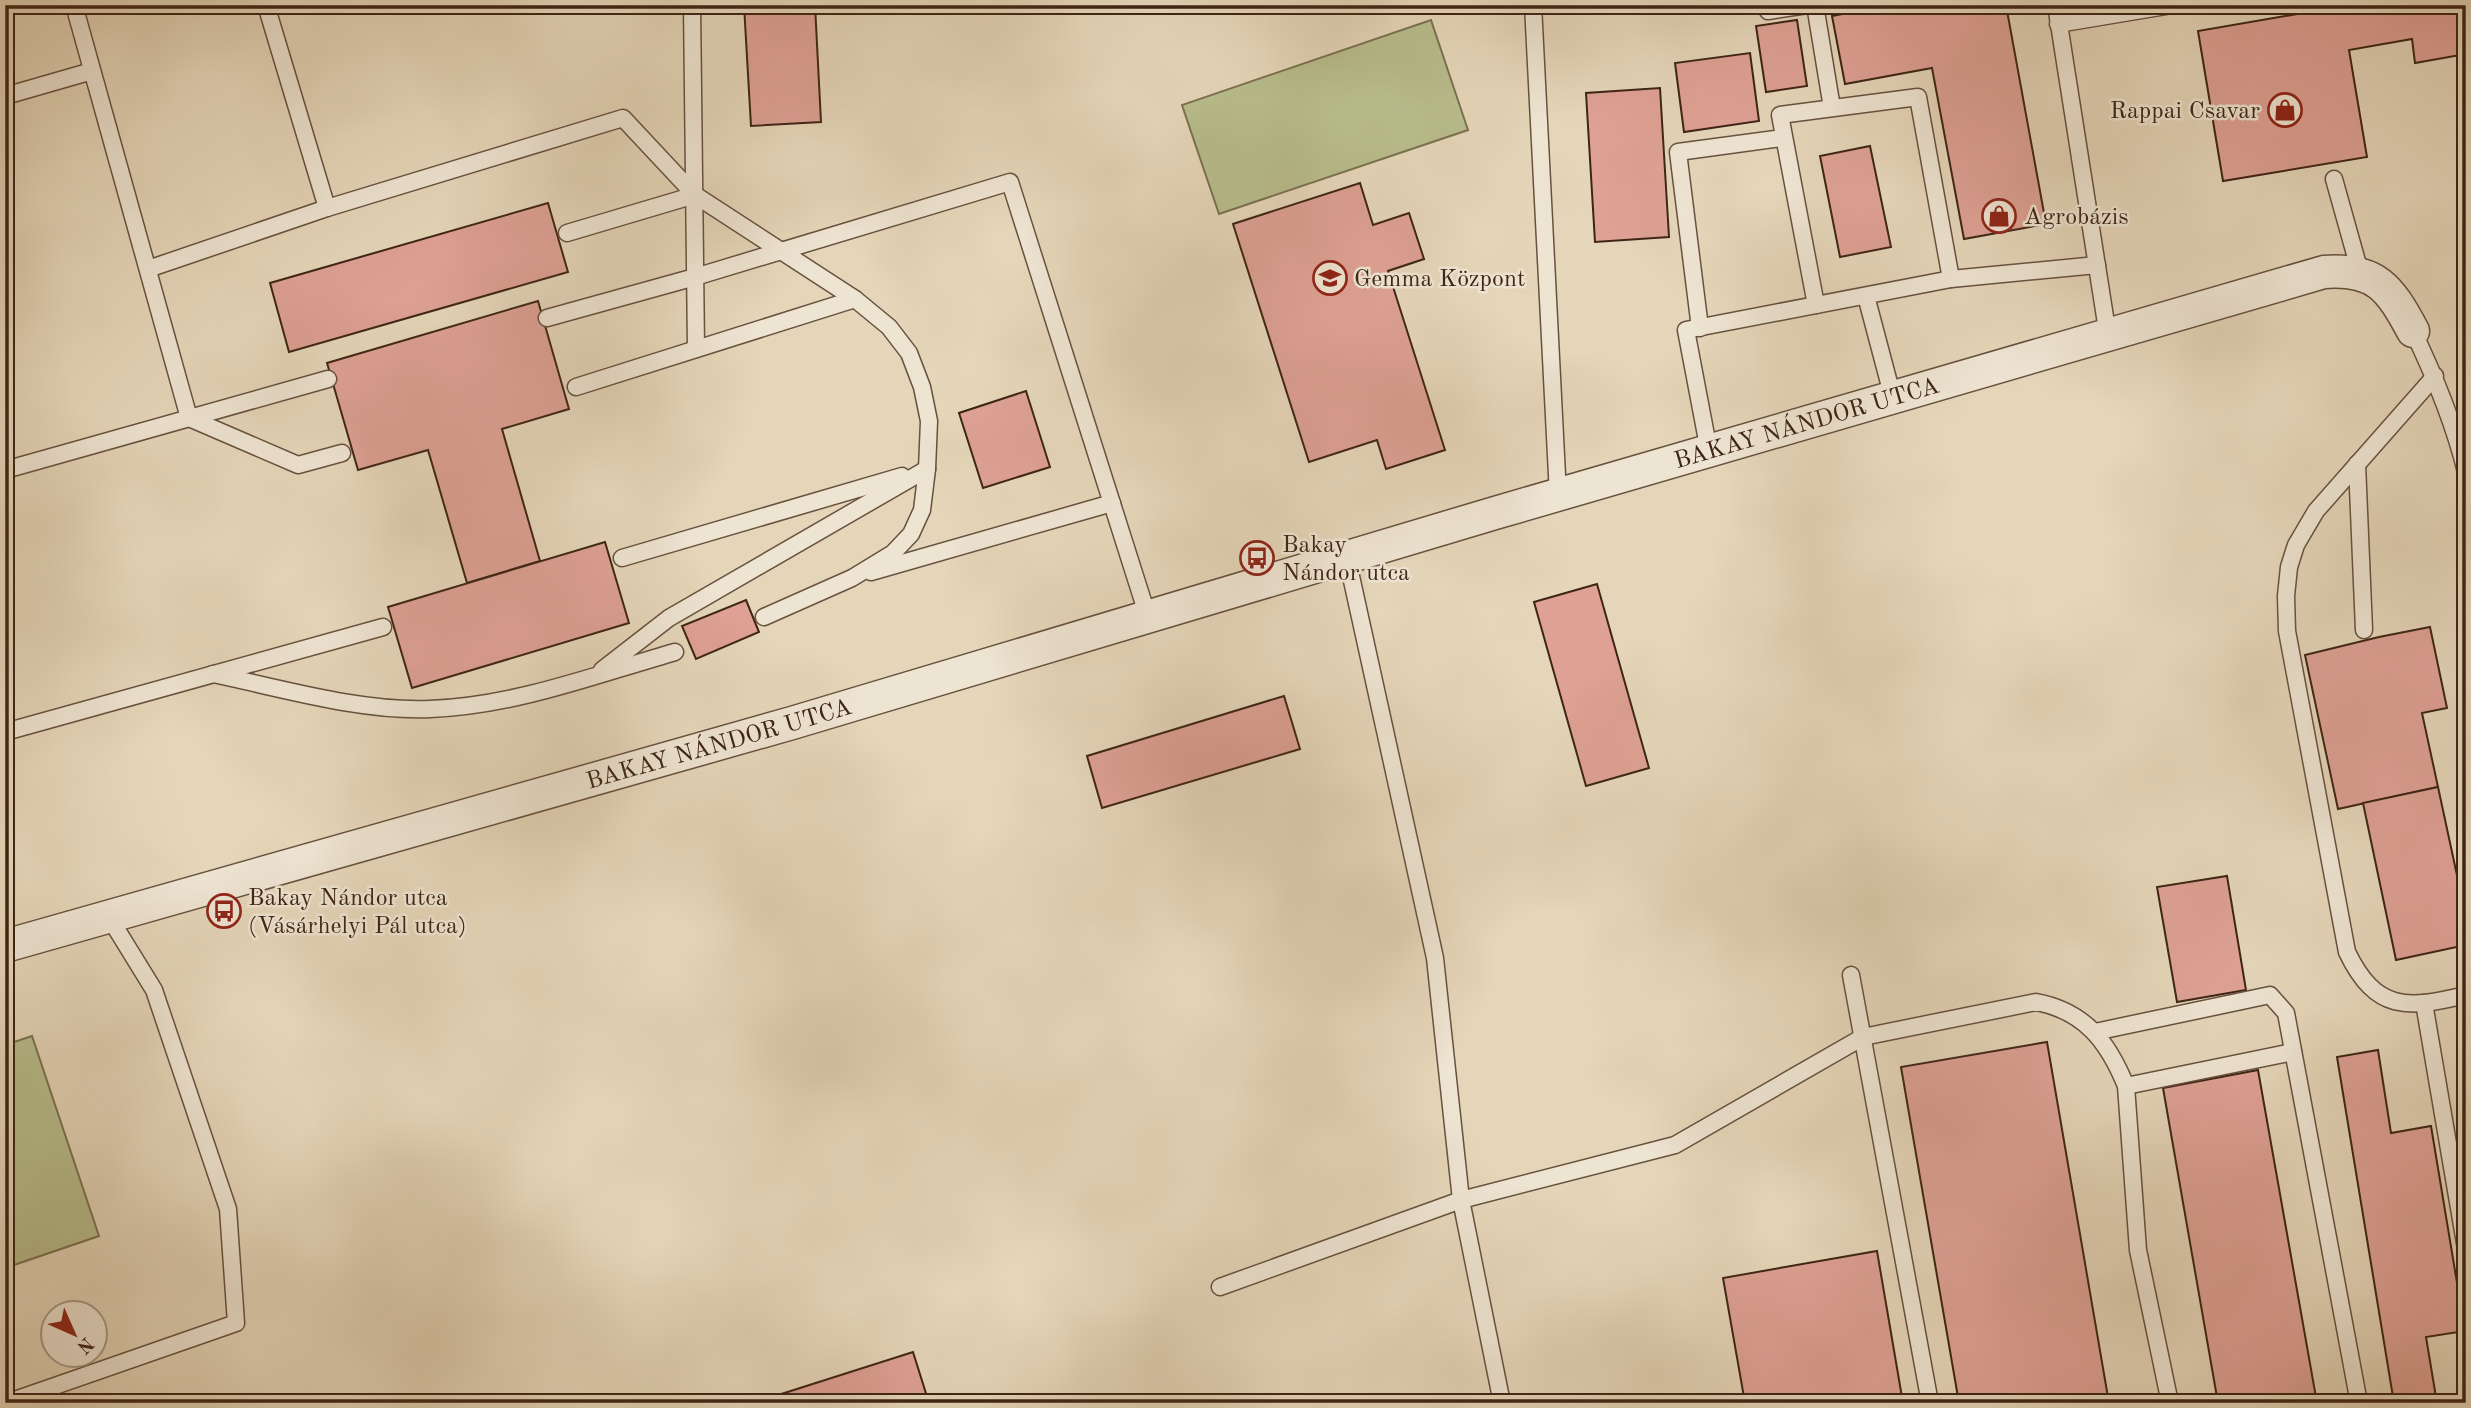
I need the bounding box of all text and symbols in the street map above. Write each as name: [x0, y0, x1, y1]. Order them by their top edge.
shop icon: Rappai Csavar: [2266, 91, 2304, 129]
place label: Rappai Csavar: [2110, 100, 2260, 124]
shop icon: Agrobázis: [1980, 197, 2018, 235]
place label: Agrobázis: [2024, 206, 2129, 230]
school or university icon: Gemma Központ: [1311, 259, 1349, 297]
place label: Gemma Központ: [1354, 268, 1525, 292]
street label: BAKAY NÁNDOR UTCA: [1672, 374, 1942, 474]
place label: Bakay Nándor utca: [1282, 534, 1410, 586]
bus stop icon: Bakay Nándor utca: [1238, 539, 1276, 577]
street label: BAKAY NÁNDOR UTCA: [584, 696, 855, 795]
place label: Bakay Nándor utca (Vásárhelyi Pál utca): [248, 887, 467, 939]
bus stop icon: Bakay Nándor utca (Vásárhelyi Pál utca): [205, 892, 243, 930]
north arrow: [38, 1300, 108, 1370]
text: N: [72, 1332, 96, 1356]

